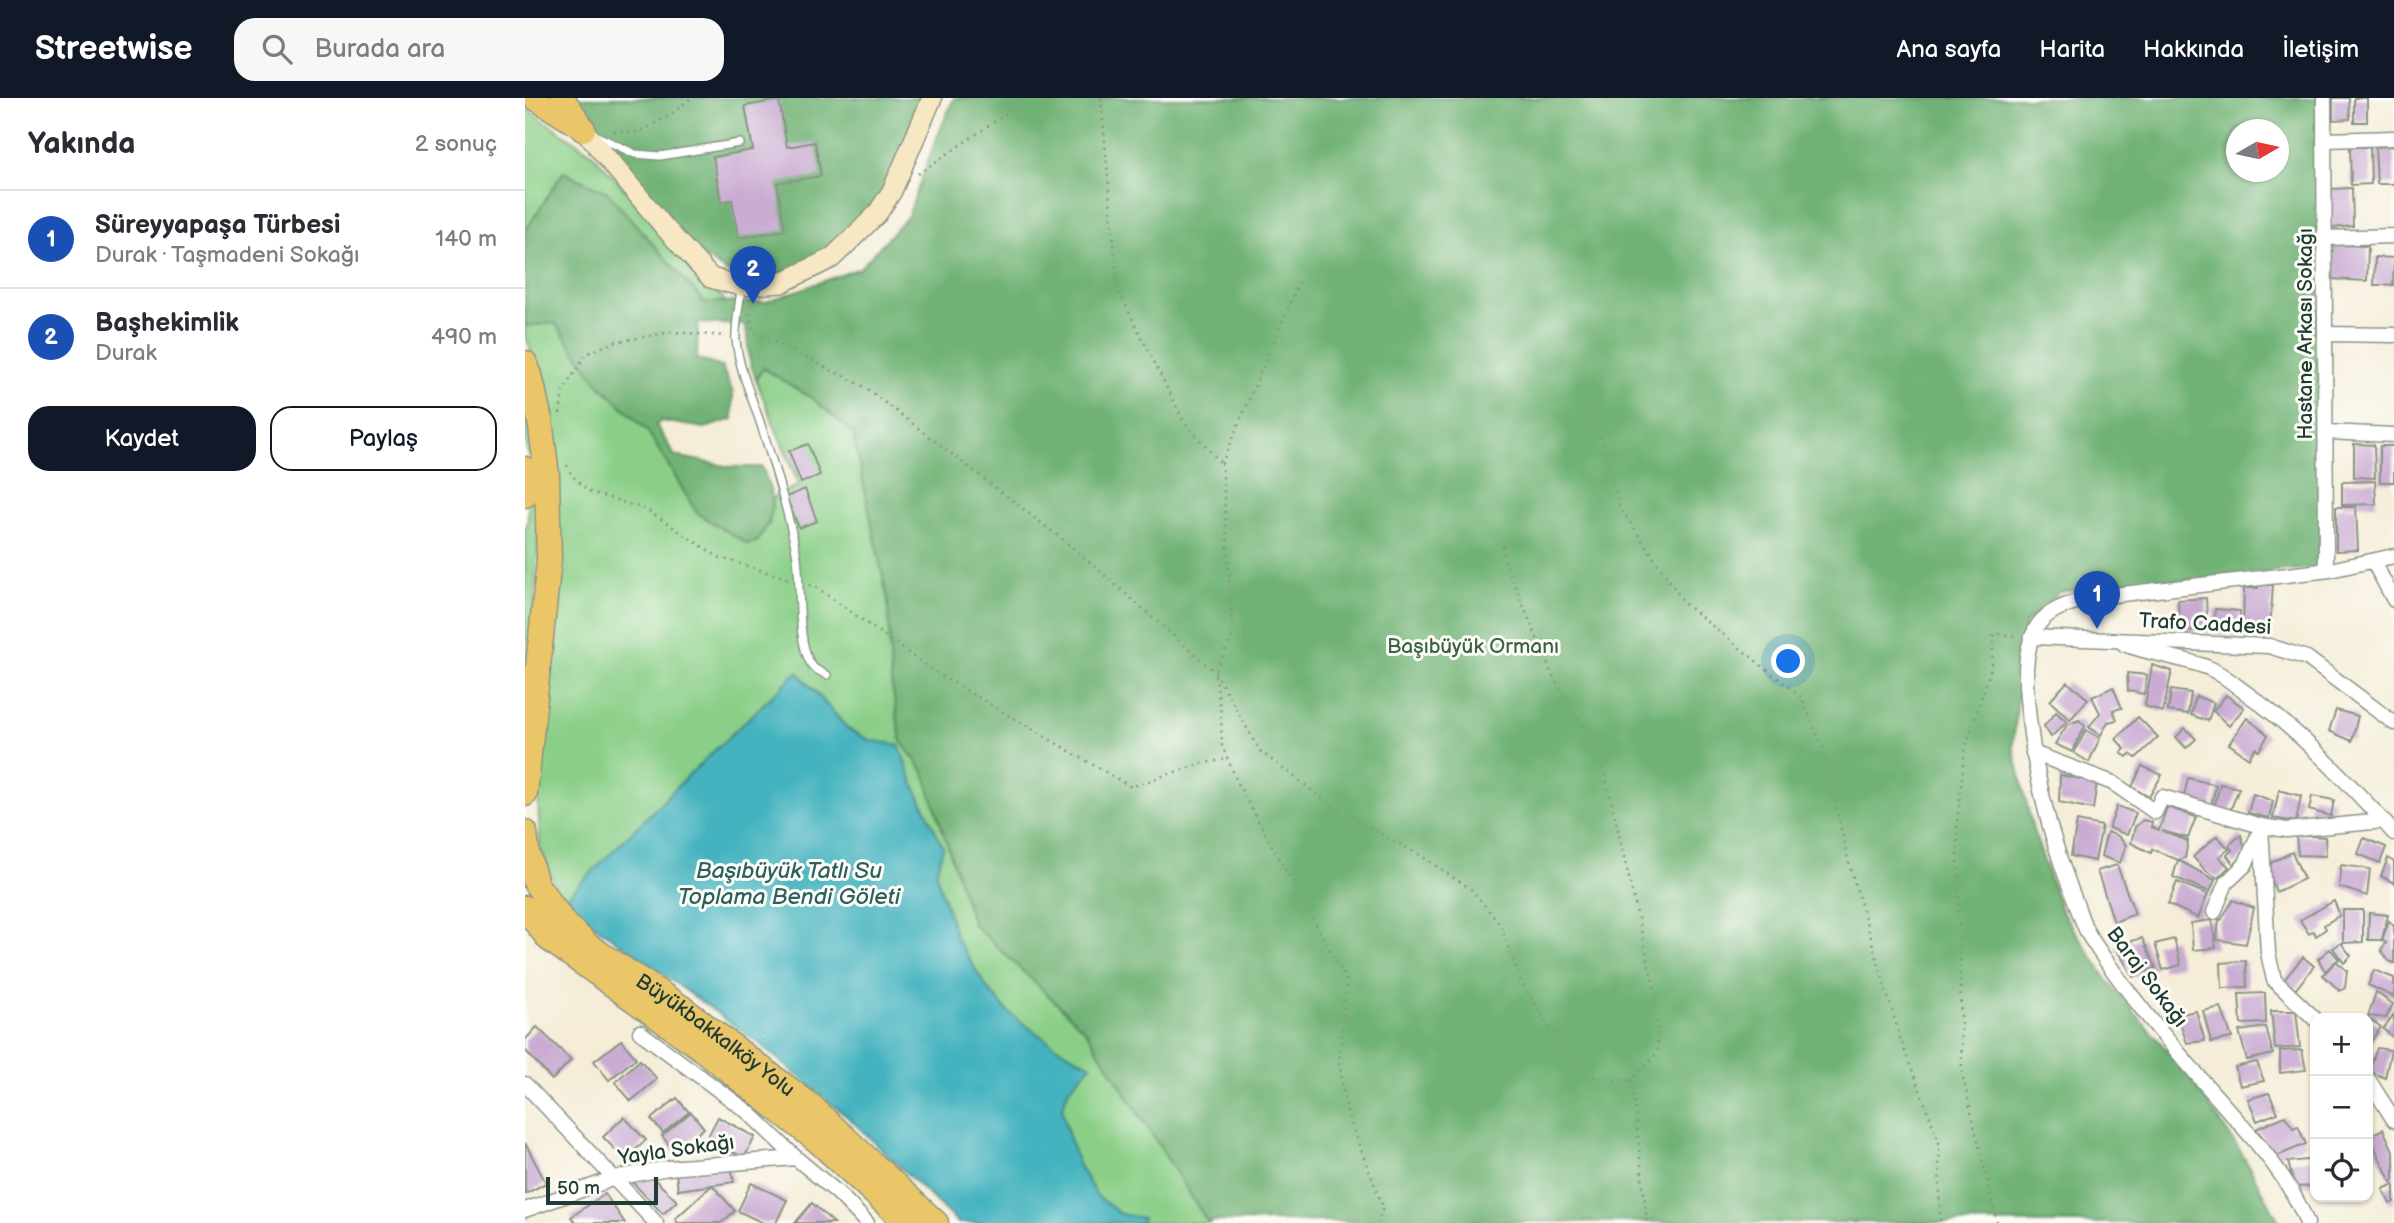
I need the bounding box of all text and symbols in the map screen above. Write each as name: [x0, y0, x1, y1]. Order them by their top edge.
search box: [234, 18, 724, 81]
text: Streetwise: [35, 29, 192, 69]
icon: search: [258, 30, 296, 68]
text: Burada ara: [314, 34, 445, 65]
text: Ana sayfa: [1897, 35, 2001, 64]
text: Harita: [2039, 35, 2105, 64]
text: Hakkında: [2143, 35, 2244, 64]
text: İletişim: [2282, 35, 2359, 64]
north arrow: [2226, 119, 2289, 182]
text: Yakında: [28, 126, 135, 162]
text: 2 sonuç: [415, 130, 497, 158]
text: Süreyyapaşa Türbesi: [95, 210, 340, 241]
text: 1: [46, 225, 56, 253]
text: 140 m: [435, 225, 497, 253]
street label: Hastane Arkası Sokağı: [2293, 228, 2318, 440]
text: Durak · Taşmadeni Sokağı: [95, 241, 359, 269]
pin: 2: [730, 246, 776, 304]
text: Başhekimlik: [95, 308, 239, 339]
text: 2: [44, 323, 58, 351]
text: 490 m: [431, 323, 497, 351]
text: Durak: [95, 339, 157, 367]
button: Kaydet: [28, 406, 256, 471]
button: Paylaş: [270, 406, 497, 471]
pin: 1: [2074, 571, 2120, 629]
street label: Trafo Caddesi: [2138, 608, 2272, 640]
park label: Başıbüyük Ormanı: [1387, 634, 1559, 659]
your location: [1771, 644, 1805, 678]
water label: Başıbüyük Tatlı Su Toplama Bendi Göleti: [678, 857, 902, 911]
street label: Baraj Sokağı: [2101, 922, 2193, 1032]
street label: Büyükbakkalköy Yolu: [631, 968, 800, 1102]
map controls: [2310, 1013, 2373, 1202]
button: +: [2310, 1013, 2373, 1076]
button: −: [2310, 1076, 2373, 1139]
street label: Yayla Sokağı: [615, 1129, 736, 1171]
button: locate: [2310, 1139, 2373, 1202]
scale bar: [546, 1174, 658, 1206]
text: 50 m: [557, 1177, 600, 1200]

